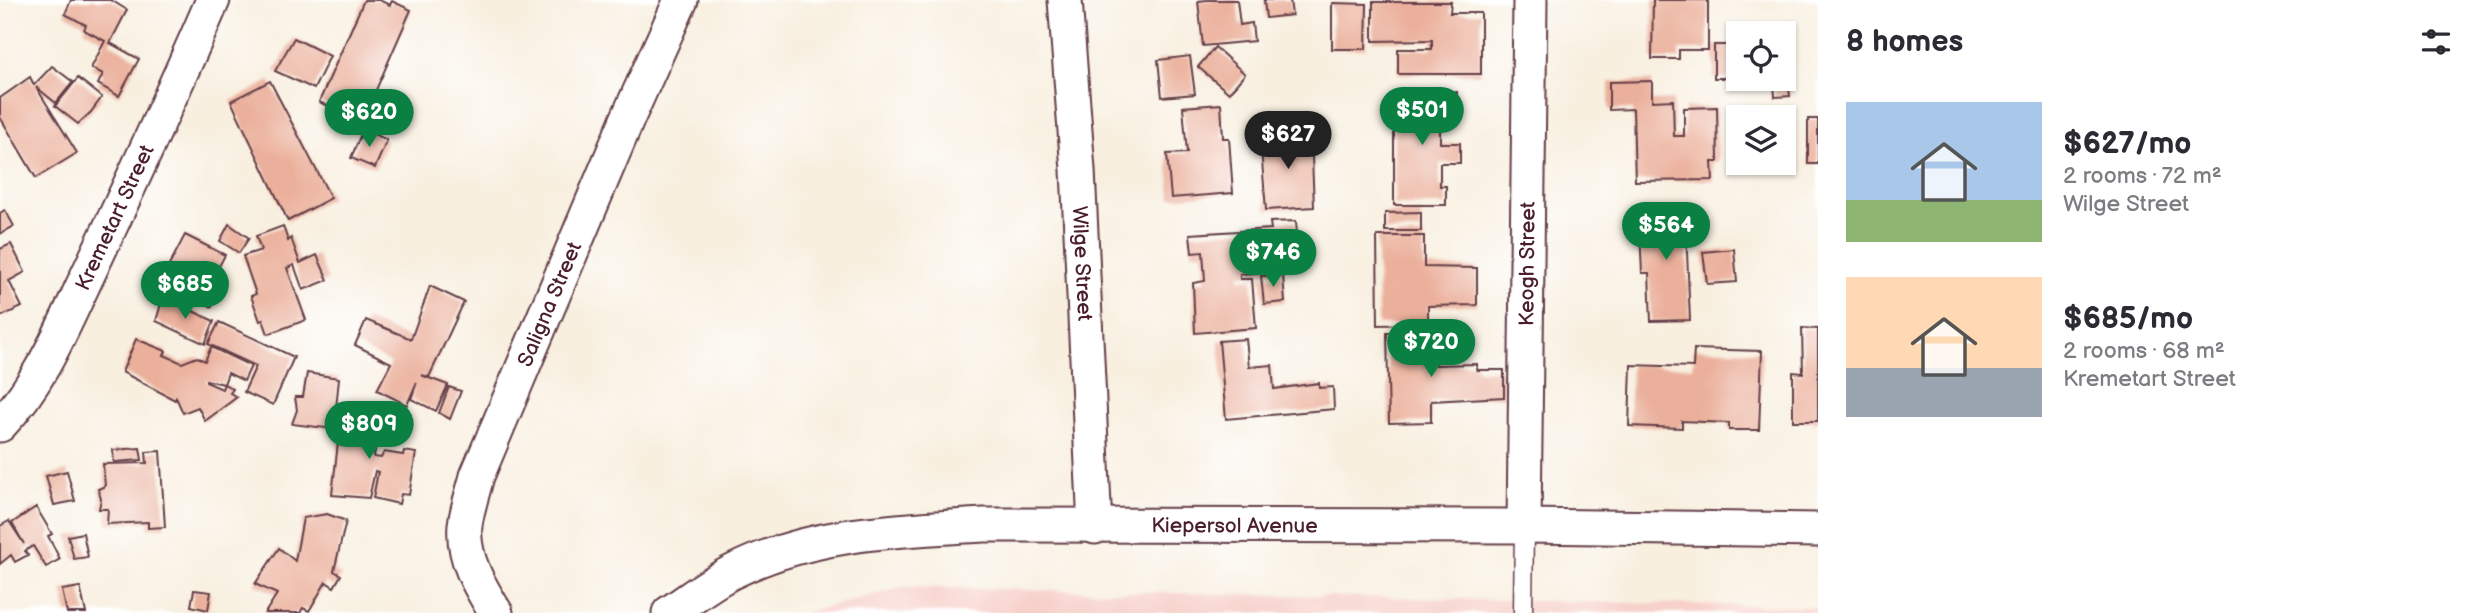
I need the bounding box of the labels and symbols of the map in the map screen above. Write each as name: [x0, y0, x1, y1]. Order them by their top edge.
pin: $501: [1381, 88, 1463, 147]
pin: $620: [328, 90, 410, 149]
pin: $627: [1247, 111, 1329, 171]
street label: Kremetart Street: [70, 140, 160, 294]
street label: Keogh Street: [1514, 201, 1541, 326]
pin: $564: [1625, 202, 1707, 262]
street label: Wilge Street: [1067, 205, 1097, 322]
pin: $746: [1232, 230, 1314, 289]
street label: Saligna Street: [513, 238, 587, 370]
pin: $685: [144, 262, 226, 321]
pin: $720: [1390, 320, 1472, 379]
pin: $809: [328, 402, 410, 461]
street label: Kiepersol Avenue: [1151, 513, 1318, 539]

